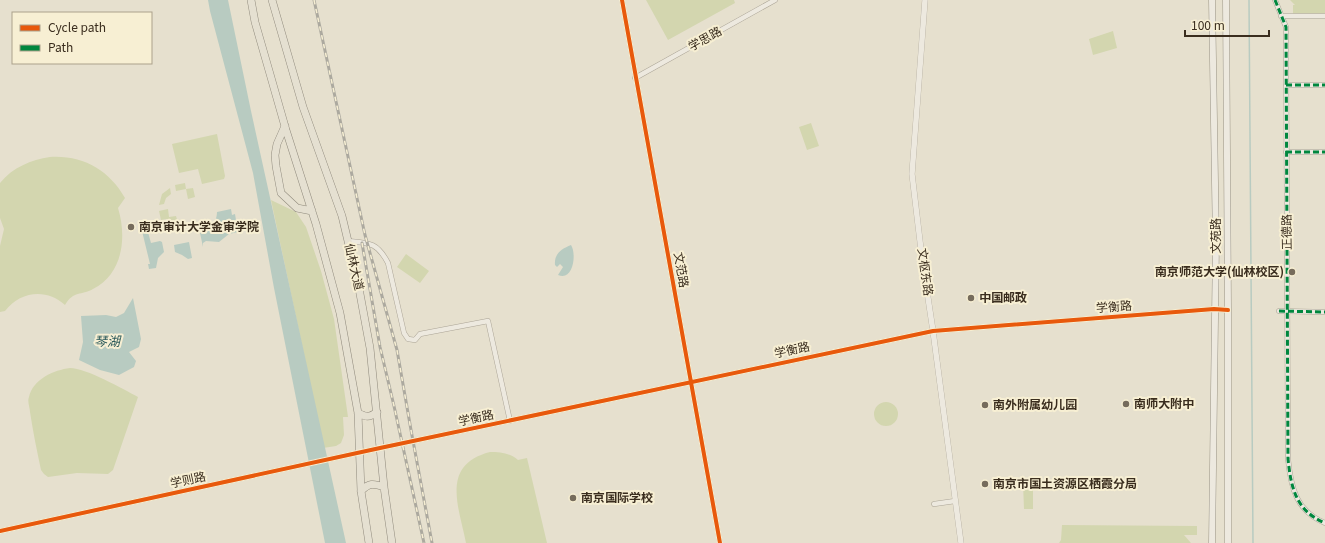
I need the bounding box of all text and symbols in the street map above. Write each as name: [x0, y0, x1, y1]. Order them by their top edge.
legend: [12, 12, 152, 64]
scale bar: [1185, 12, 1269, 38]
text: 100 m: [1191, 16, 1225, 33]
text: Cycle path: [48, 18, 106, 35]
street label: 学思路: [684, 22, 724, 54]
text: Path: [48, 38, 73, 55]
street label: 正德路: [1277, 214, 1294, 250]
place label: 南京审计大学金审学院: [139, 217, 259, 234]
street label: 文苑路: [1206, 218, 1223, 254]
marker: 南京审计大学金审学院: [126, 222, 136, 232]
street label: 仙林大道: [342, 241, 369, 292]
street label: 文枢东路: [915, 247, 938, 297]
street label: 文范路: [671, 251, 694, 289]
place label: 南京师范大学(仙林校区): [1155, 262, 1284, 279]
marker: 南京师范大学(仙林校区): [1287, 267, 1297, 277]
place label: 中国邮政: [979, 288, 1027, 305]
marker: 中国邮政: [966, 293, 976, 303]
street label: 学衡路: [1095, 296, 1132, 315]
water label: 琴湖: [94, 331, 122, 350]
street label: 学衡路: [772, 336, 811, 361]
place label: 南师大附中: [1134, 394, 1194, 411]
place label: 南外附属幼儿园: [993, 395, 1077, 412]
marker: 南师大附中: [1121, 399, 1131, 409]
marker: 南外附属幼儿园: [980, 400, 990, 410]
street label: 学衡路: [456, 404, 495, 429]
street label: 学则路: [168, 466, 207, 491]
place label: 南京市国土资源区栖霞分局: [993, 474, 1137, 491]
marker: 南京市国土资源区栖霞分局: [980, 479, 990, 489]
place label: 南京国际学校: [581, 488, 653, 505]
marker: 南京国际学校: [568, 493, 578, 503]

